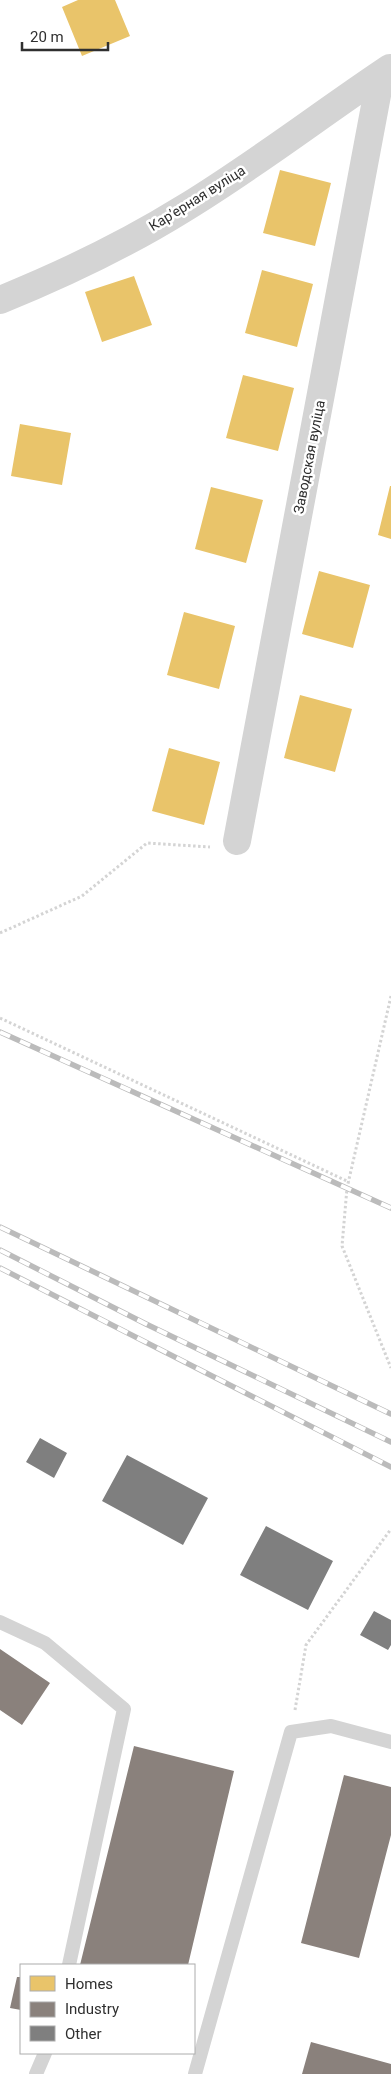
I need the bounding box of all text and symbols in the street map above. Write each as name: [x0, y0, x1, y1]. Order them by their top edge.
scale bar: [22, 20, 109, 52]
text: 20 m: [30, 28, 64, 46]
street label: Карʼерная вуліца: [146, 162, 248, 234]
street label: Заводская вуліца: [290, 399, 328, 515]
legend: [20, 1964, 195, 2054]
text: Homes: [65, 1975, 113, 1993]
text: Industry: [65, 2000, 119, 2018]
text: Other: [65, 2025, 102, 2043]

